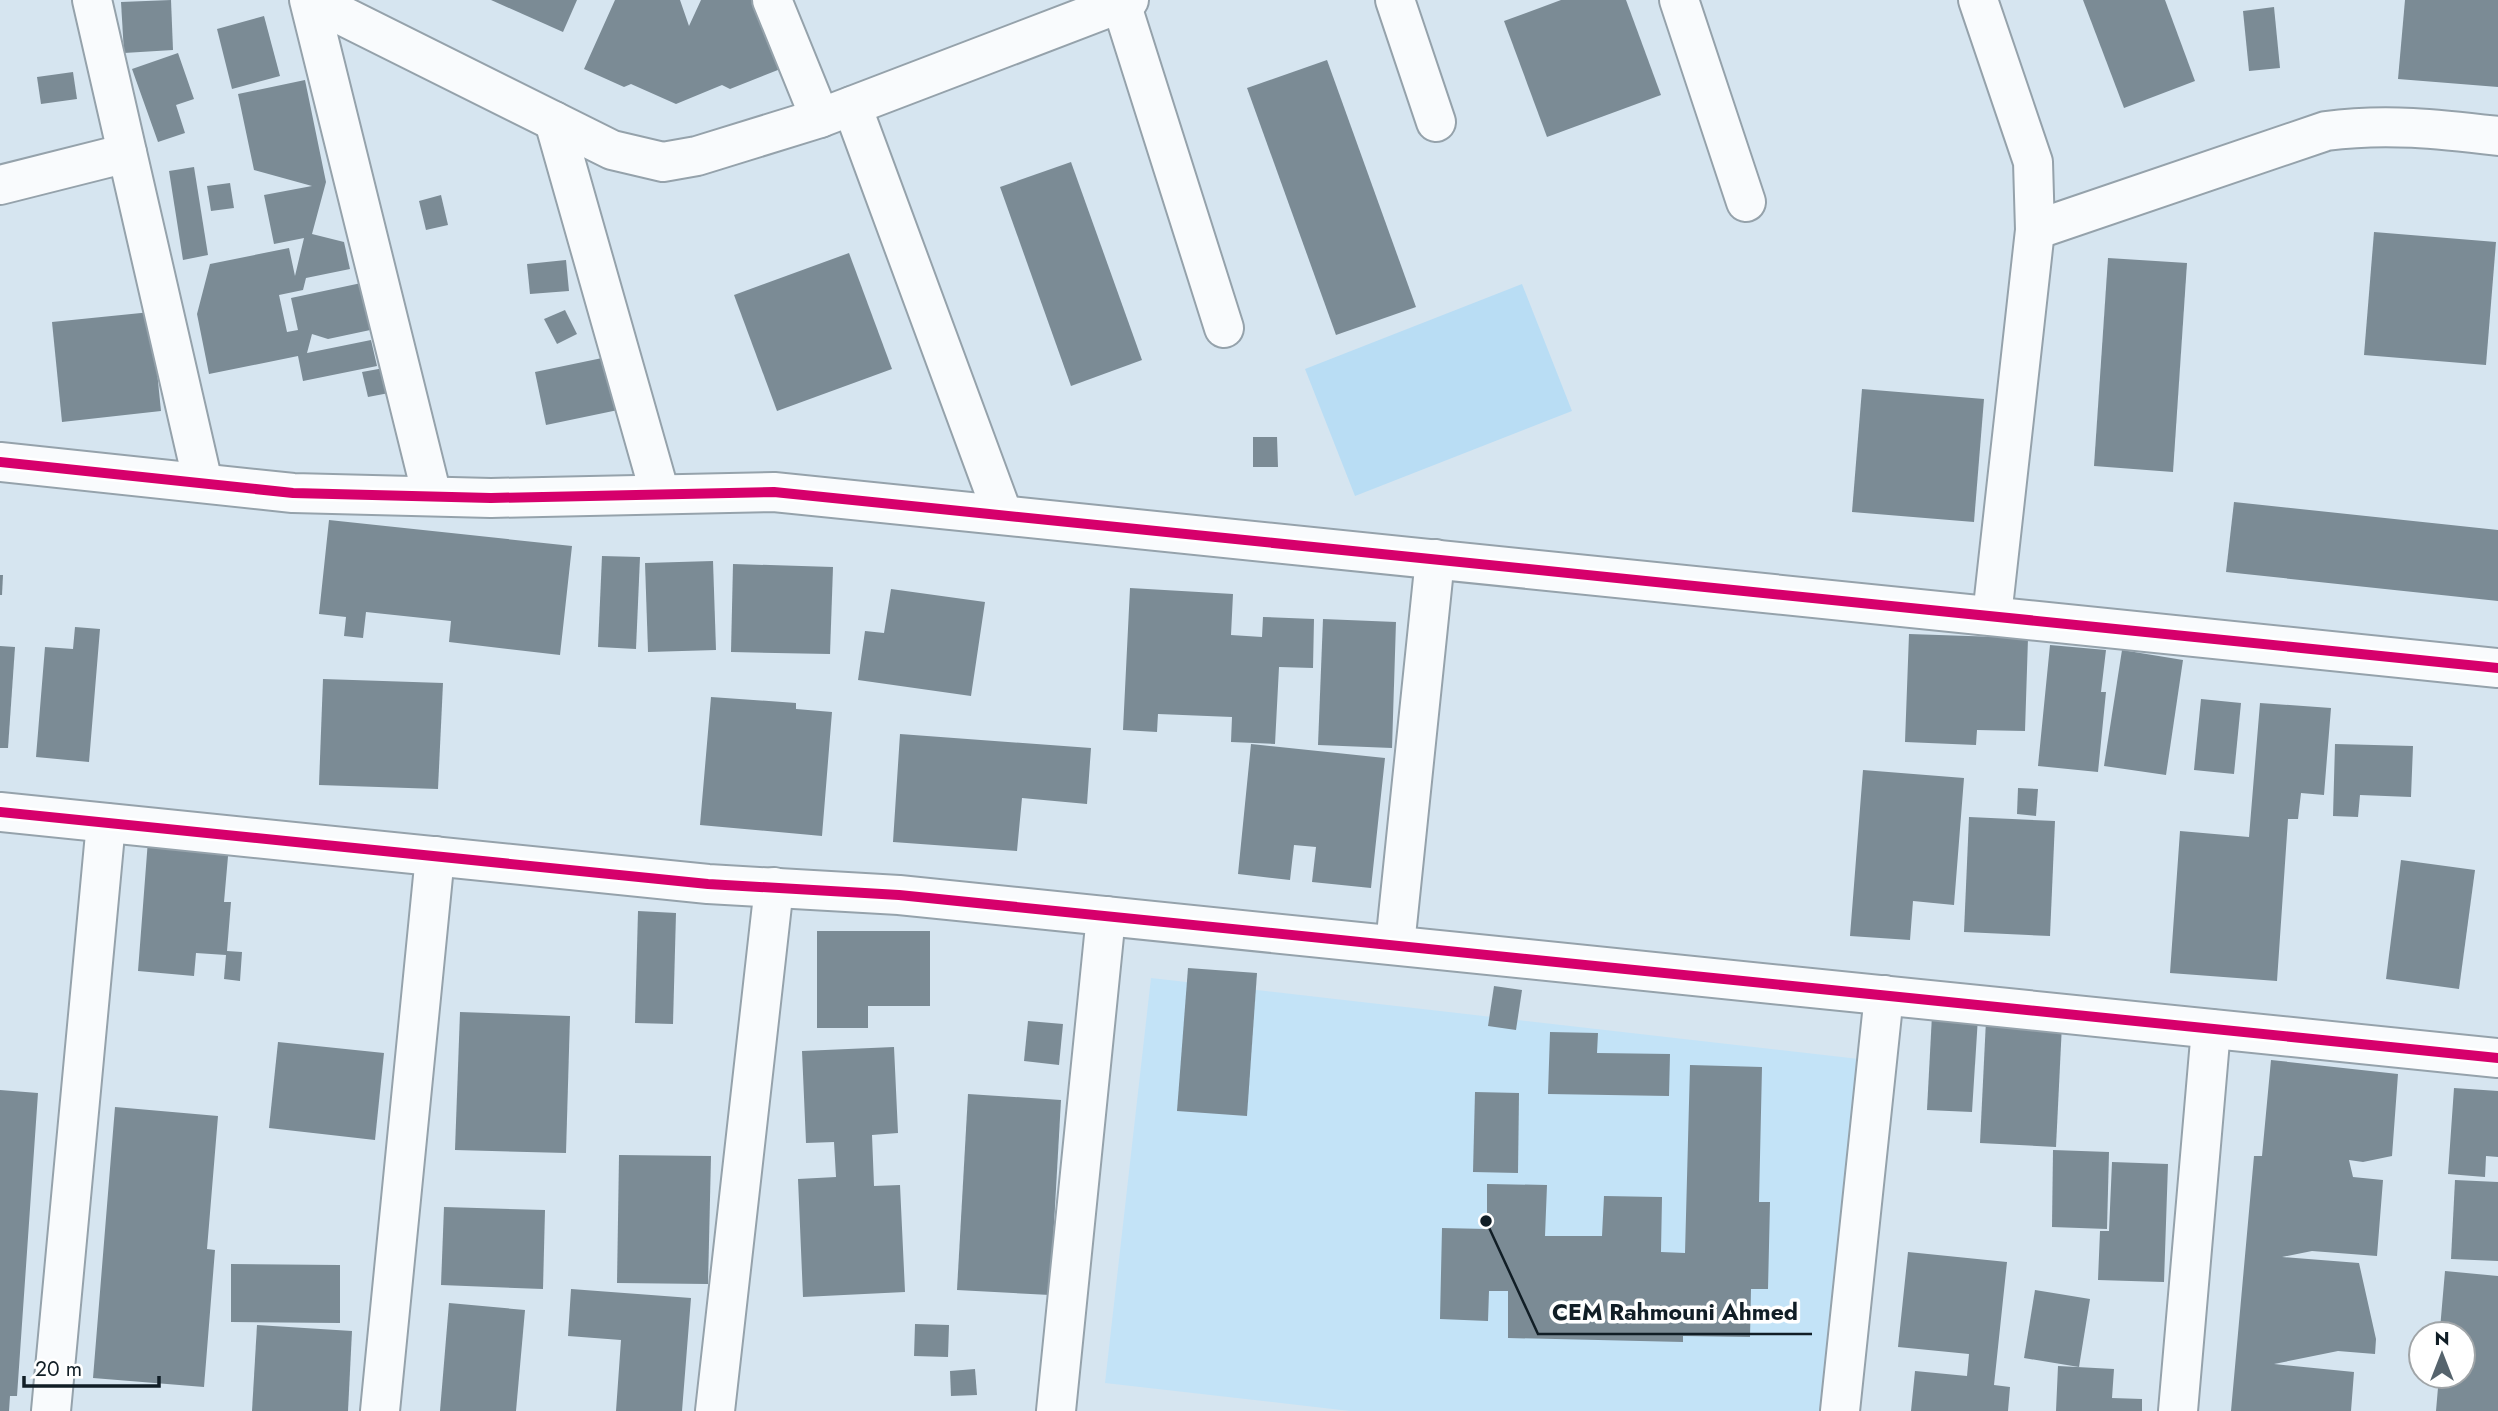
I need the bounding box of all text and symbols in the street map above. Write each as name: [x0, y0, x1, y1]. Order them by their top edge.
callout: CEM Rahmouni Ahmed: [1538, 1290, 1812, 1334]
text: CEM Rahmouni Ahmed: [1552, 1295, 1798, 1329]
north arrow: [2407, 1320, 2477, 1390]
text: N: [2434, 1325, 2450, 1352]
scale bar: [24, 1344, 159, 1388]
text: 20 m: [35, 1354, 82, 1384]

